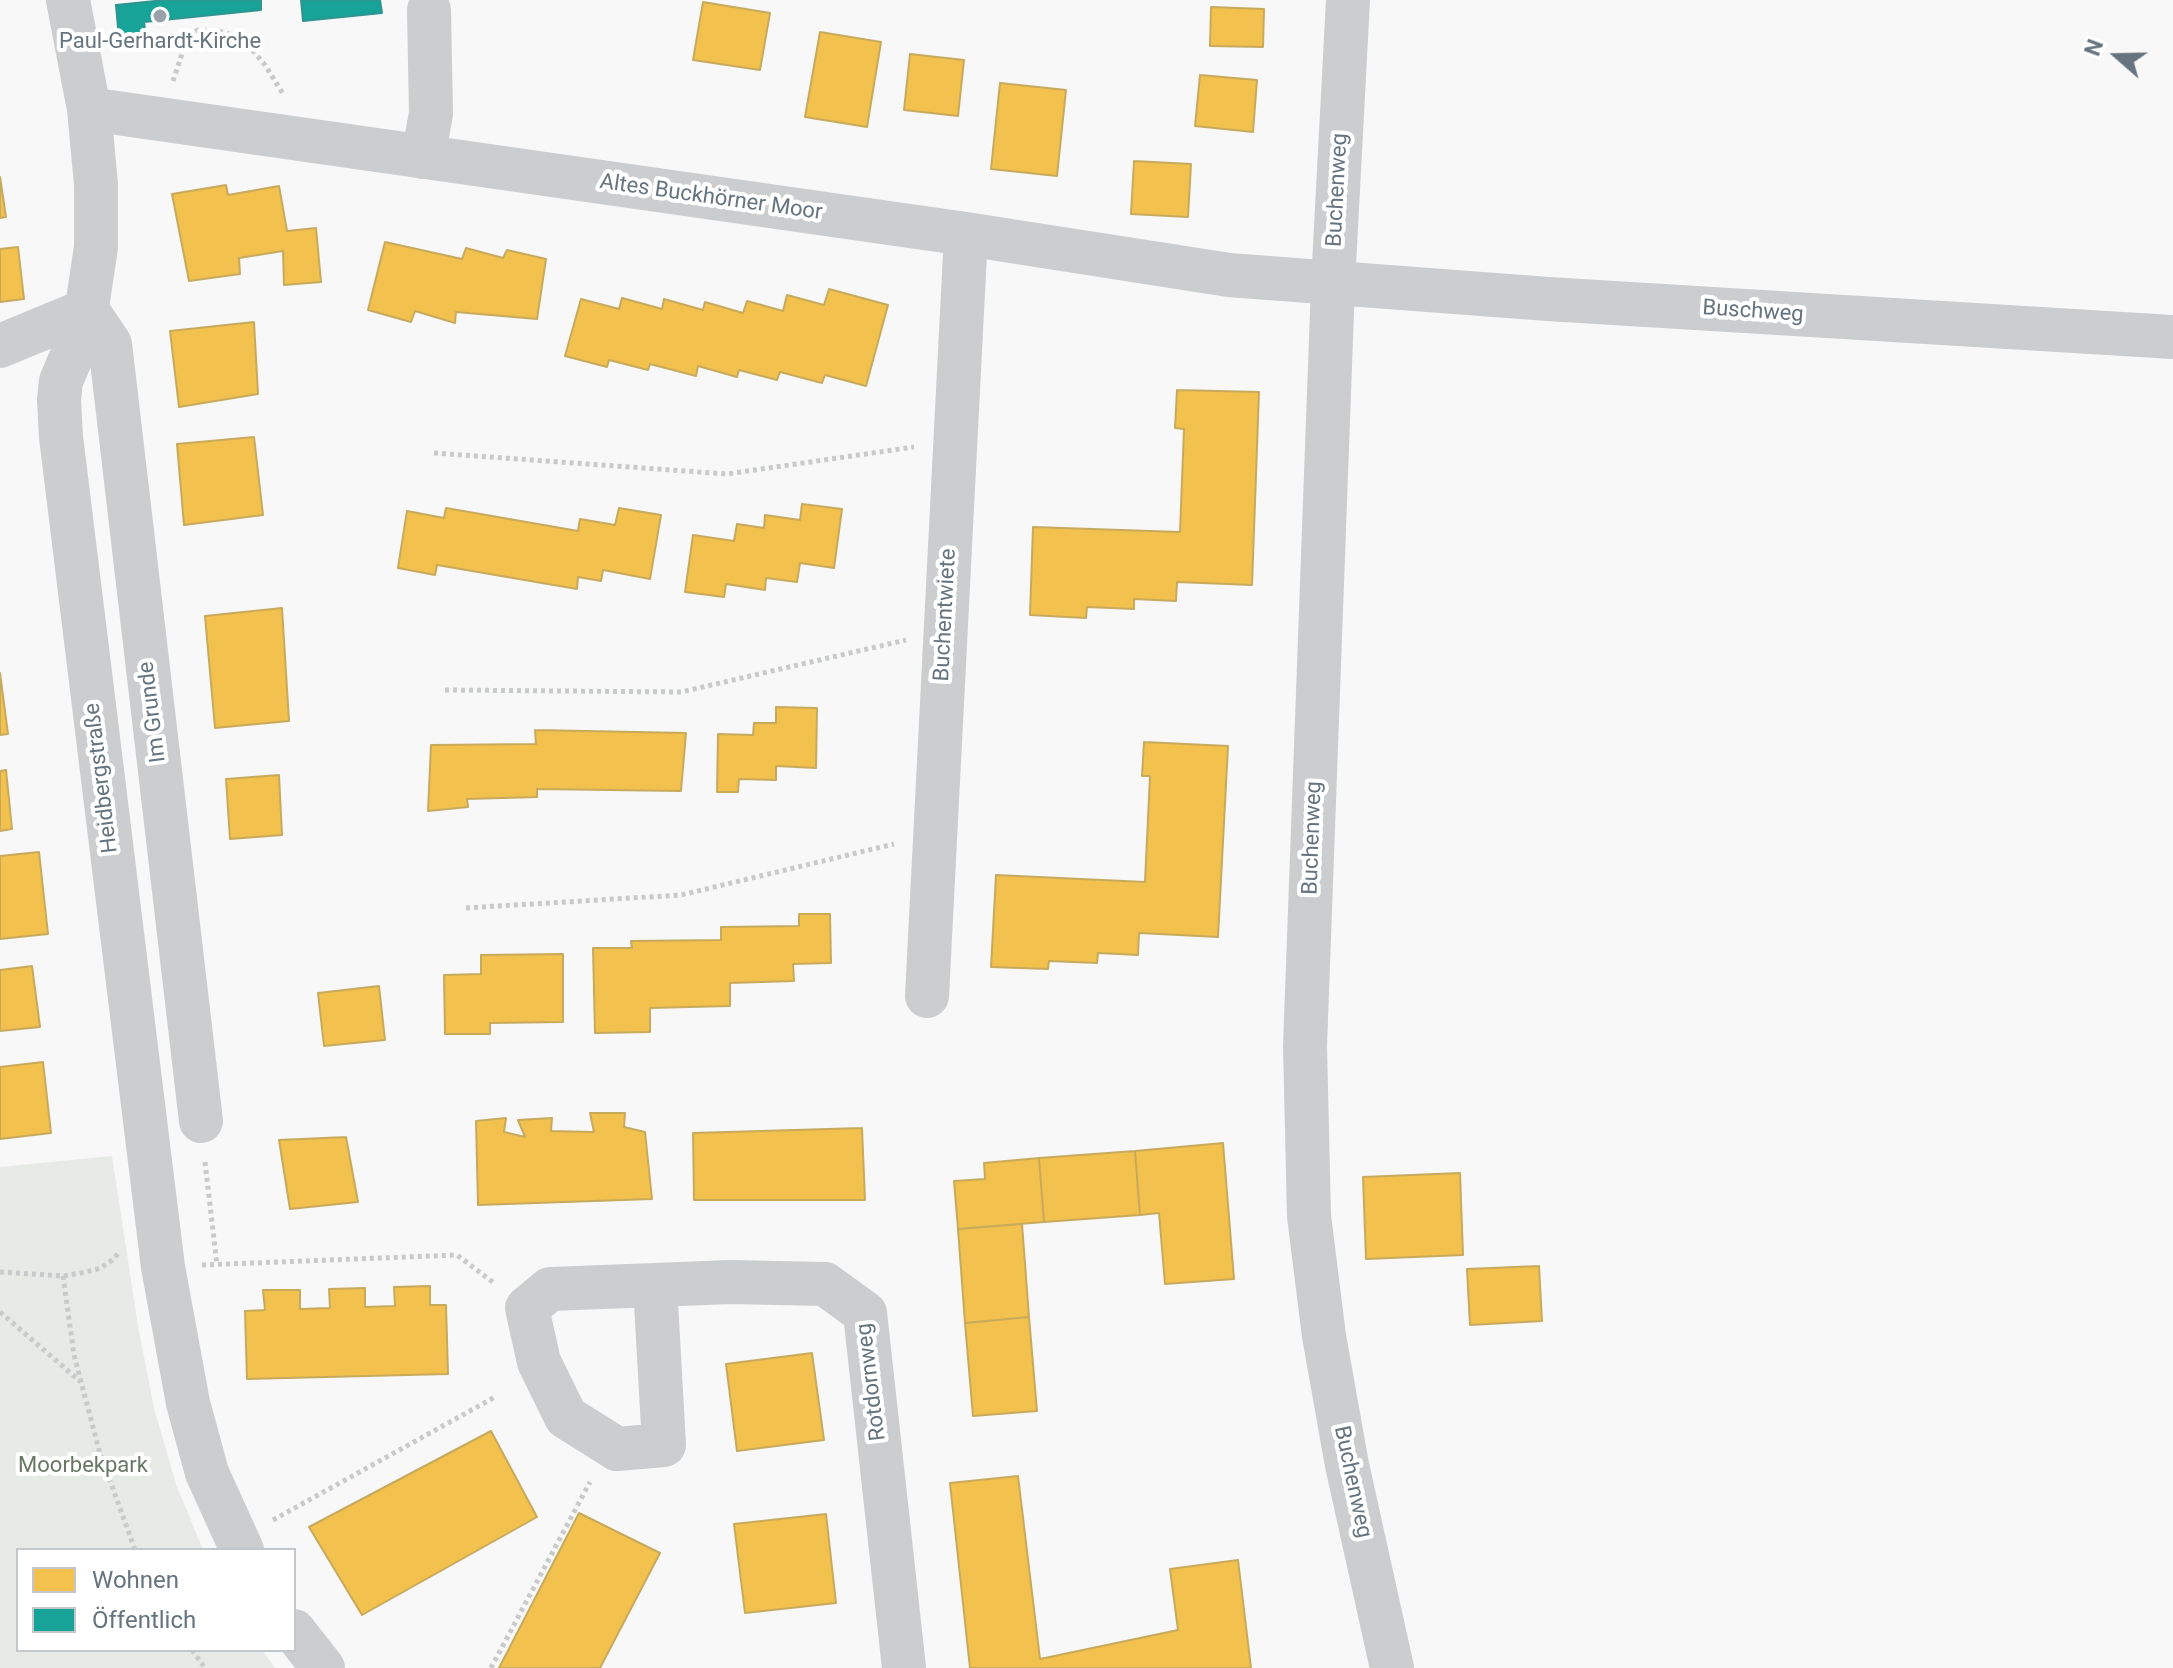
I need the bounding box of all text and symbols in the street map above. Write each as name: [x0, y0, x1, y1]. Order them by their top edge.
marker: Paul-Gerhardt-Kirche: [151, 7, 169, 25]
north arrow: [2077, 16, 2157, 96]
place label: Paul-Gerhardt-Kirche: [59, 29, 261, 55]
text: N: [2080, 36, 2108, 59]
street label: Buchenweg: [1322, 132, 1354, 248]
street label: Altes Buckhörner Moor: [598, 169, 824, 227]
street label: Buschweg: [1702, 295, 1804, 329]
street label: Buchentwiete: [929, 548, 963, 682]
street label: Im Grunde: [134, 660, 172, 764]
street label: Heidbergstraße: [80, 701, 124, 855]
street label: Buchenweg: [1298, 781, 1328, 895]
street label: Rotdornweg: [852, 1322, 892, 1442]
street label: Buchenweg: [1327, 1424, 1377, 1540]
park label: Moorbekpark: [18, 1453, 148, 1479]
legend: [16, 1548, 296, 1652]
text: Wohnen: [92, 1566, 179, 1594]
text: Öffentlich: [92, 1606, 196, 1634]

